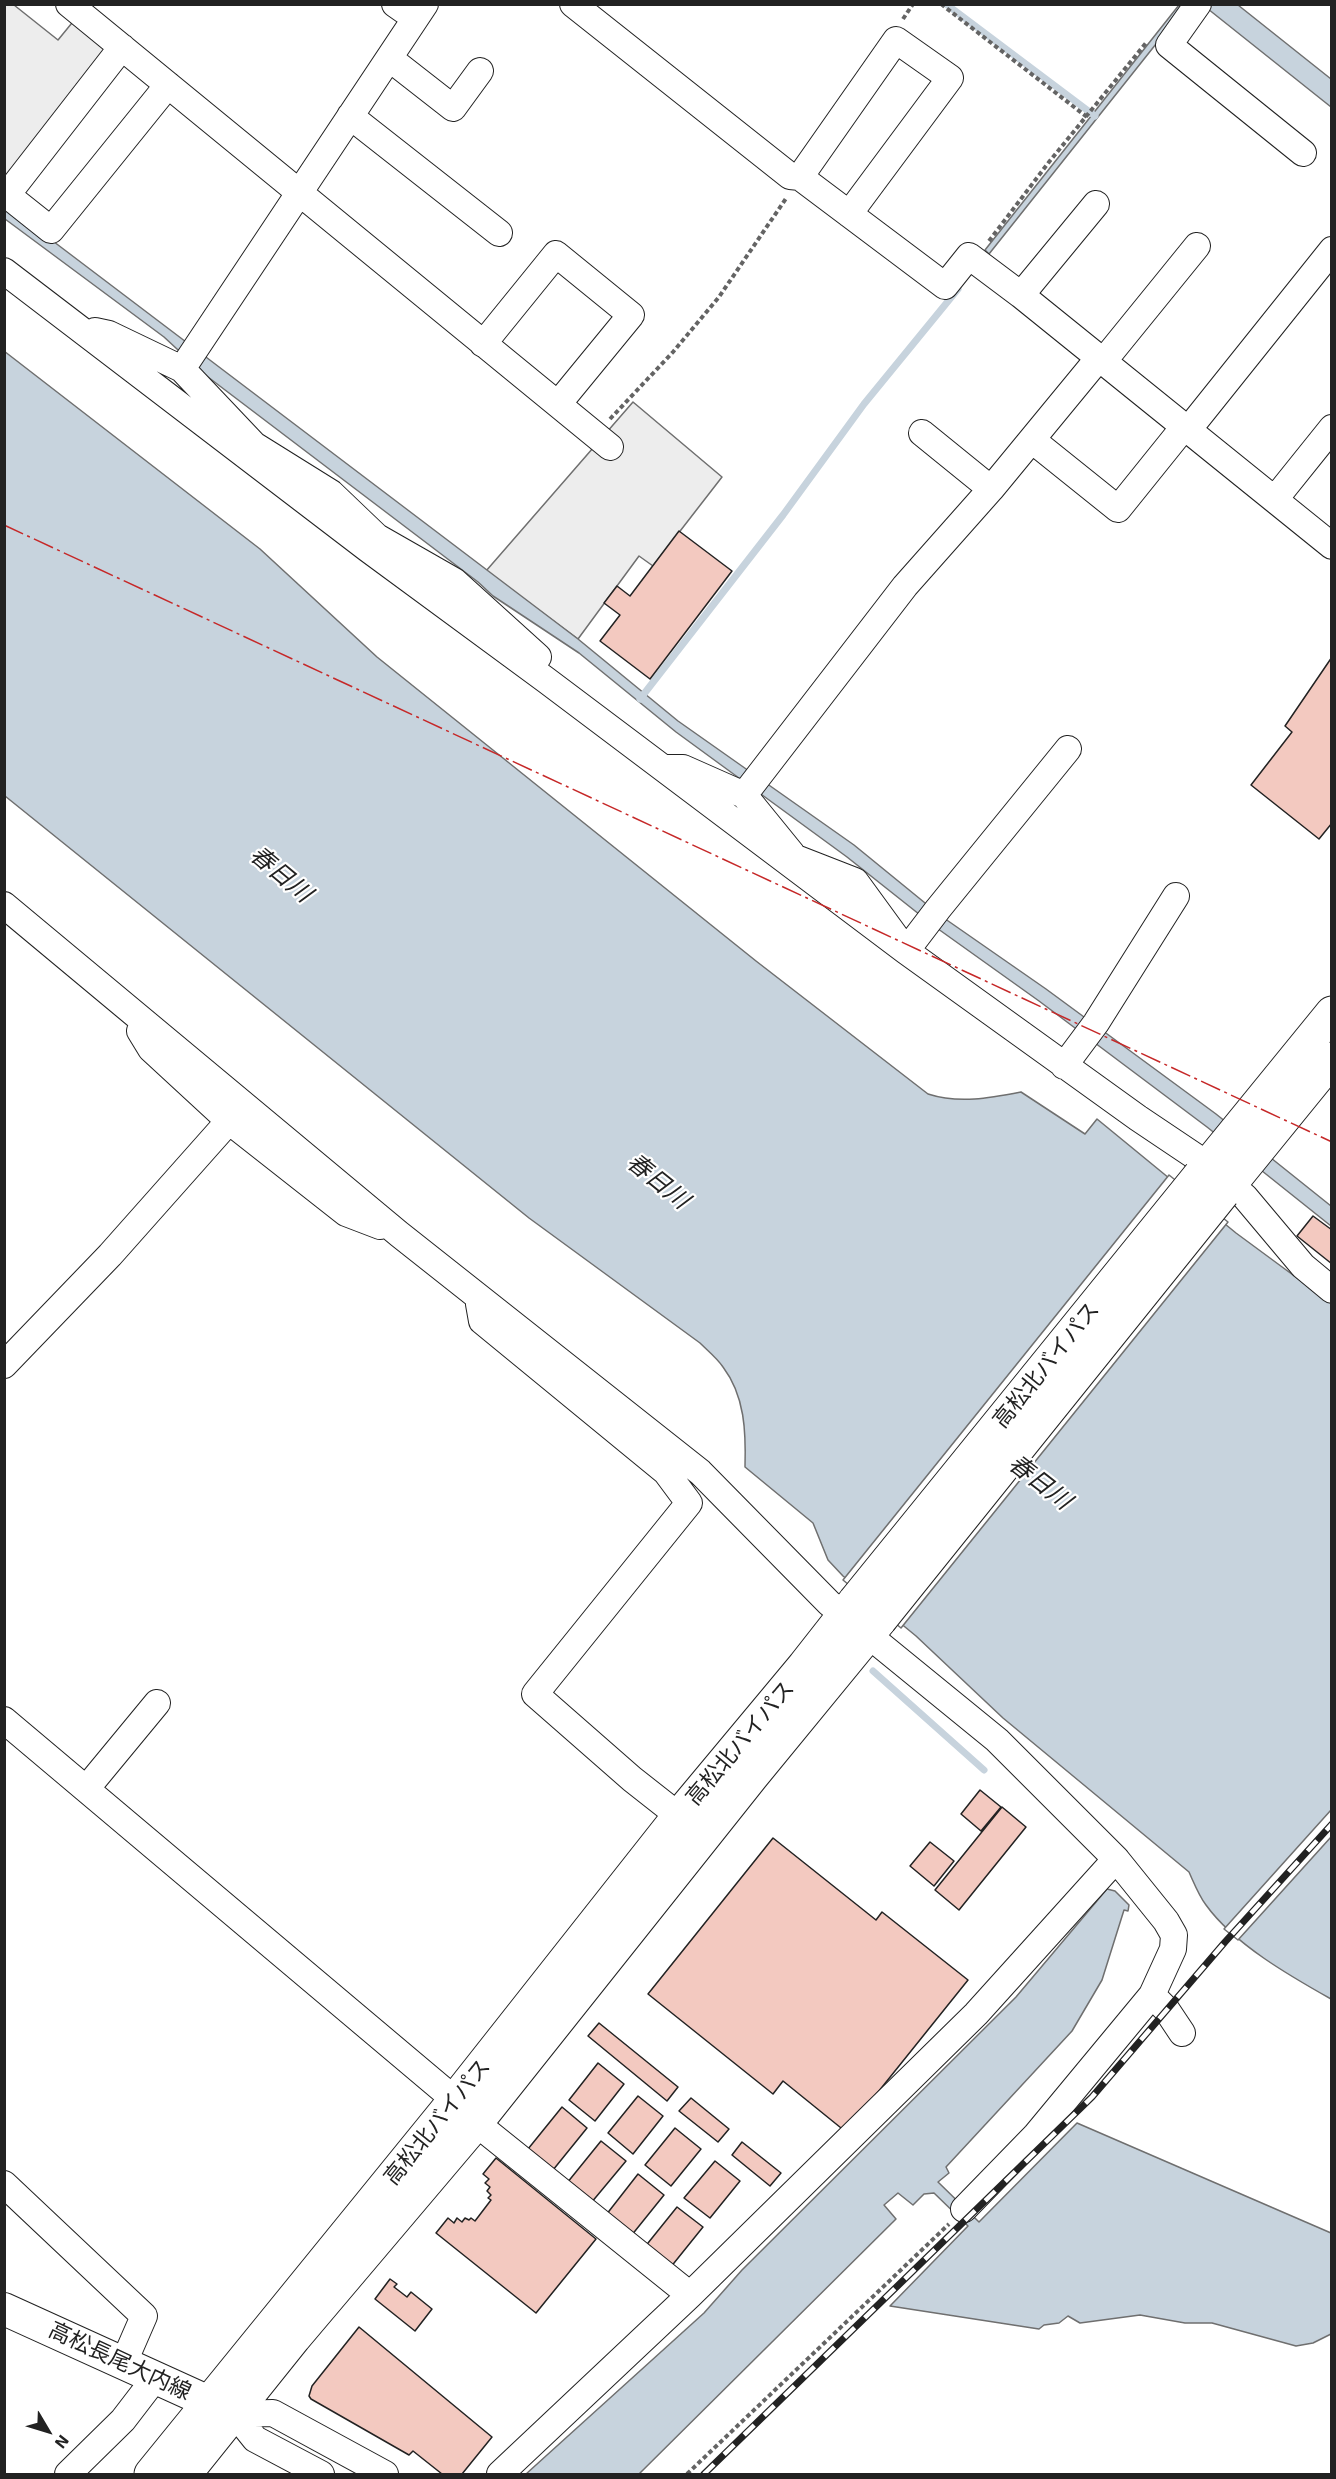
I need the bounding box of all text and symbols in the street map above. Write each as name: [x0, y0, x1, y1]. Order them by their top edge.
water label: 春日川: [244, 840, 318, 908]
water label: 春日川: [621, 1147, 695, 1215]
street label: 高松北バイパス: [987, 1297, 1105, 1433]
water label: 春日川: [1003, 1448, 1077, 1516]
street label: 高松北バイパス: [680, 1676, 800, 1810]
street label: 高松北バイパス: [378, 2054, 496, 2190]
street label: 高松長尾大内線: [45, 2316, 195, 2406]
north arrow: [18, 2401, 78, 2461]
text: N: [52, 2432, 74, 2453]

